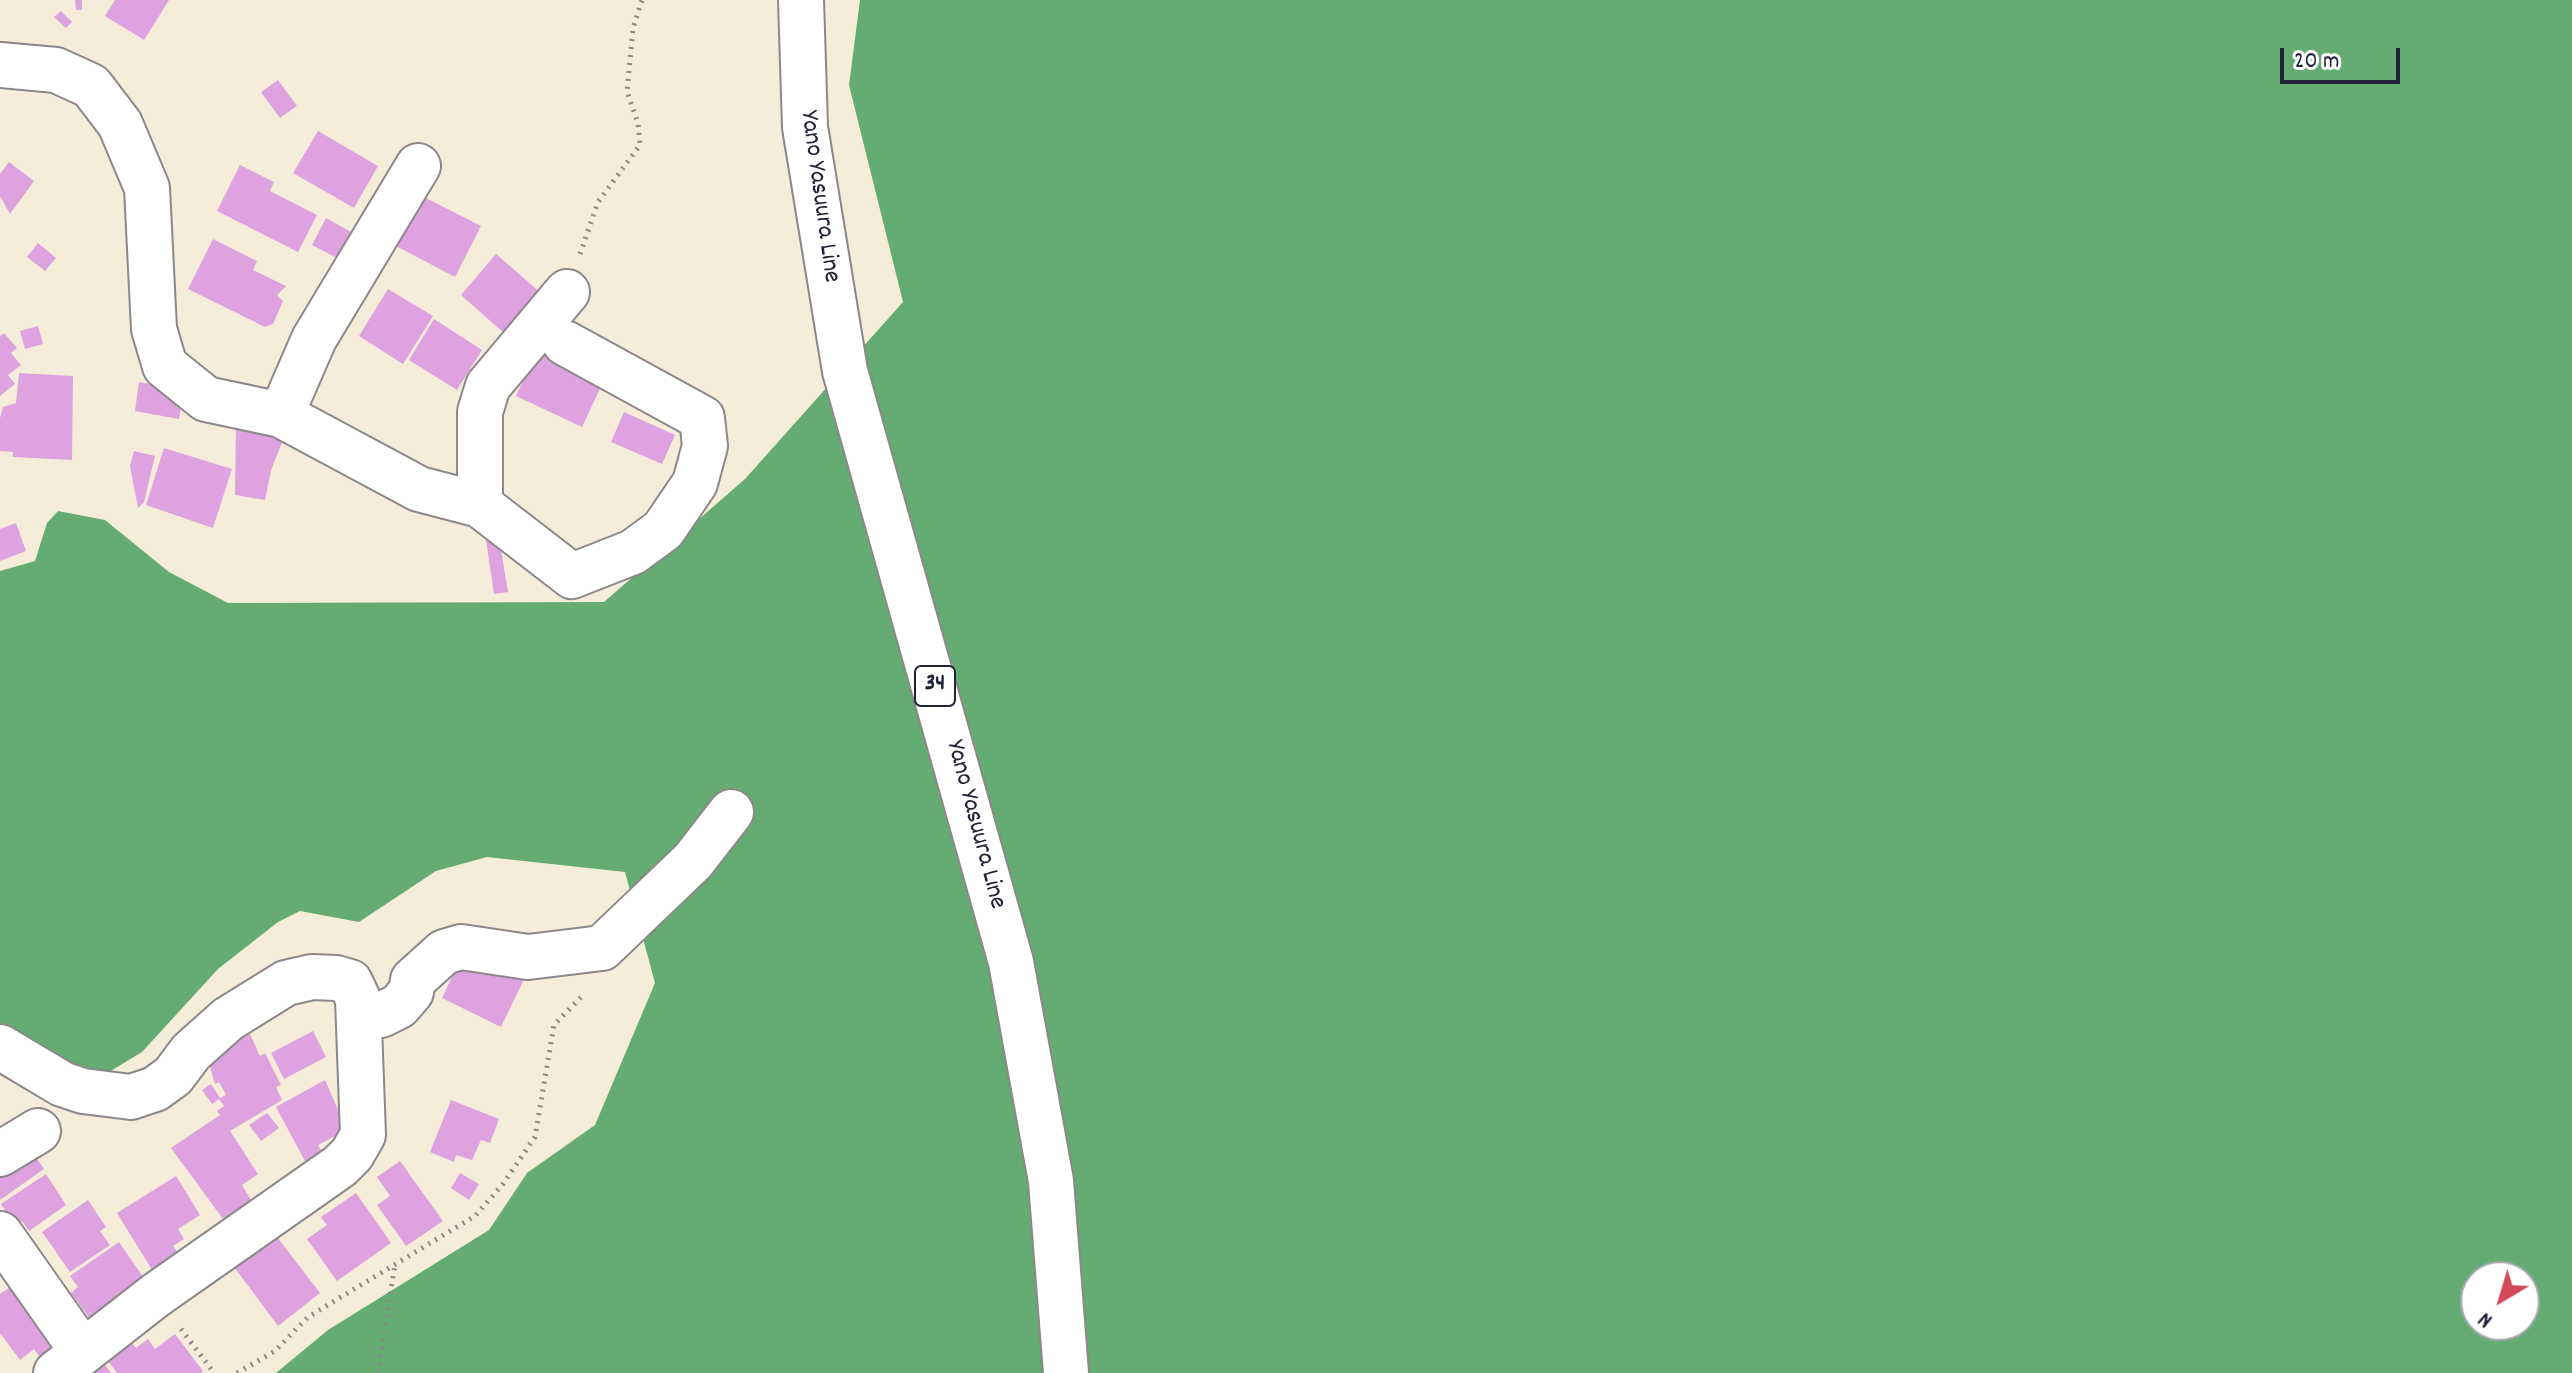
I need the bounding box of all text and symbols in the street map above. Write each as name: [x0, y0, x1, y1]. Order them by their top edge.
scale bar: [2284, 32, 2404, 82]
text: 20 m: [2294, 45, 2340, 79]
street label: Yano Yasuura Line: [791, 109, 845, 285]
road number: 34: [915, 666, 955, 706]
street label: Yano Yasuura Line: [937, 737, 1011, 913]
north arrow: [2460, 1261, 2540, 1341]
text: N: [2472, 1303, 2500, 1334]

